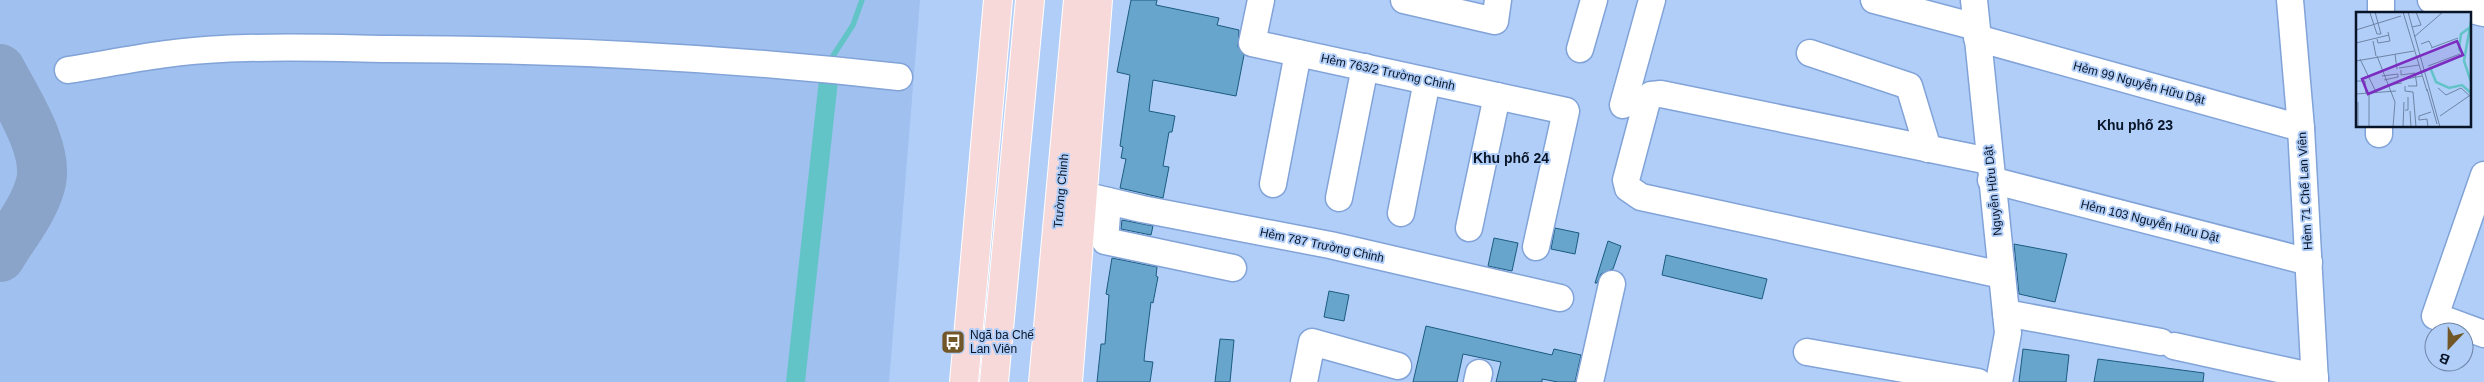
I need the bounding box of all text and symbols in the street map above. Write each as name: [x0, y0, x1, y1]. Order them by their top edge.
inset map: [2356, 12, 2472, 128]
street label: Hẻm 763/2 Trường Chinh: [1320, 51, 1456, 93]
street label: Hẻm 99 Nguyễn Hữu Dật: [2072, 58, 2207, 107]
district label: Khu phố 23: [2097, 117, 2173, 133]
street label: Hẻm 71 Chế Lan Viên: [2295, 132, 2315, 250]
street label: Nguyễn Hữu Dật: [1980, 145, 2005, 237]
district label: Khu phố 24: [1473, 150, 1549, 166]
street label: Trường Chinh: [1051, 153, 1071, 229]
street label: Hẻm 103 Nguyễn Hữu Dật: [2079, 196, 2222, 245]
street label: Hẻm 787 Trường Chinh: [1259, 225, 1385, 265]
north arrow: [2424, 322, 2474, 372]
place label: Ngã ba Chế Lan Viên: [970, 328, 1034, 356]
bus stop icon: Ngã ba Chế Lan Viên: [940, 329, 966, 355]
text: B: [2436, 350, 2452, 368]

